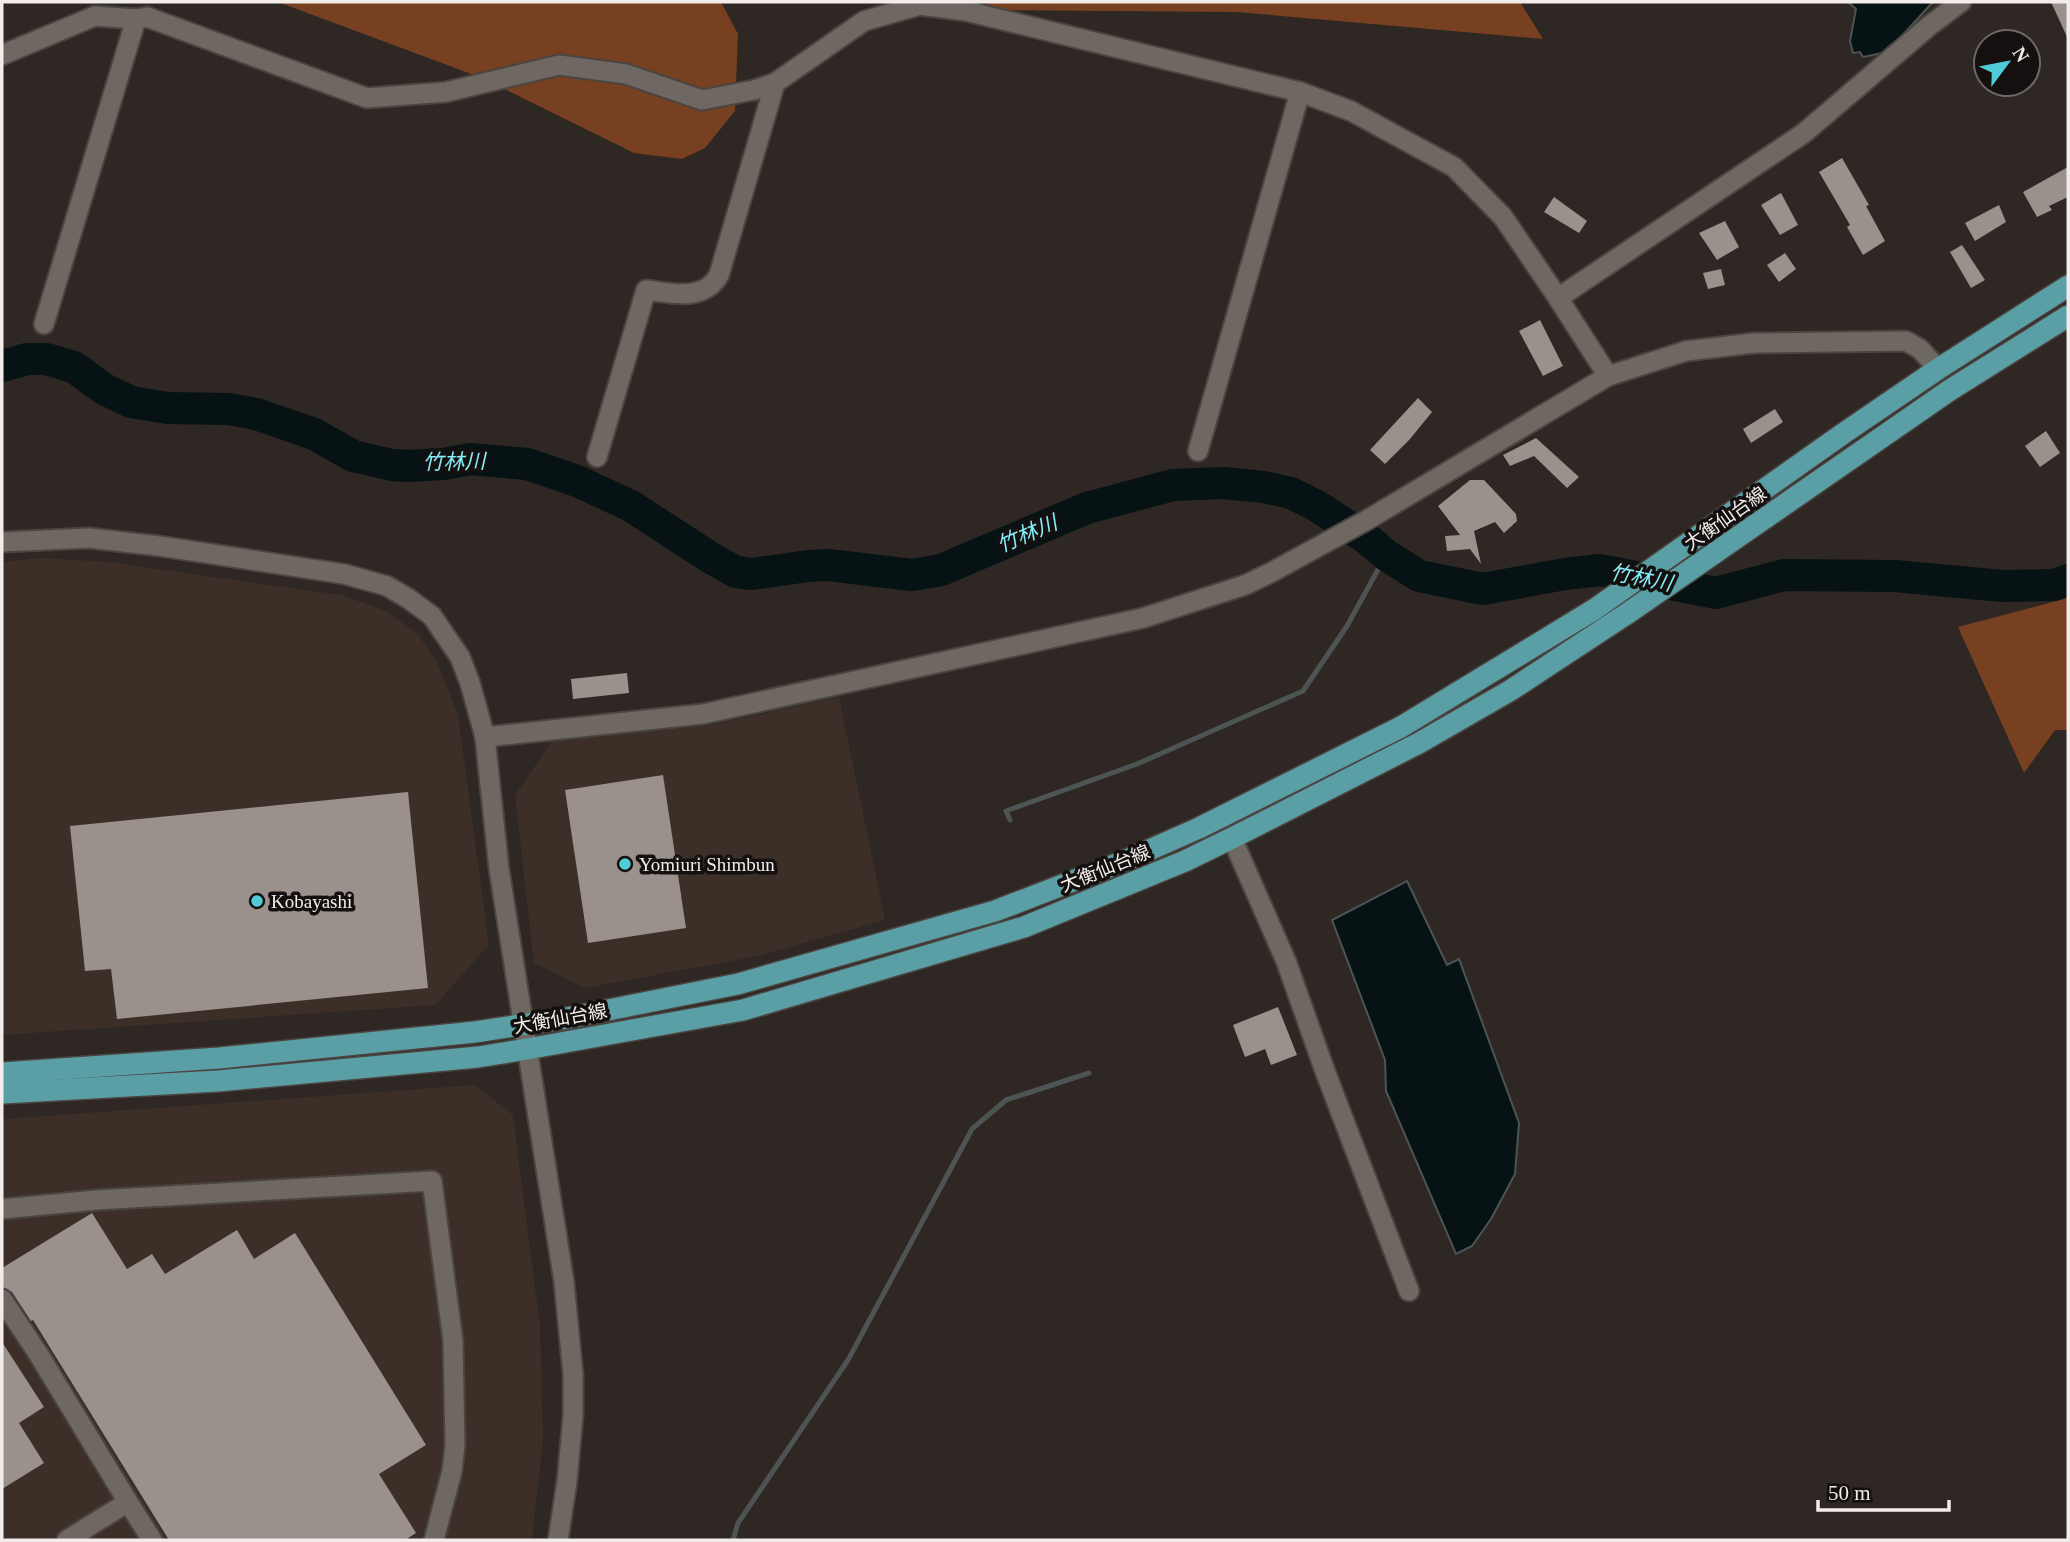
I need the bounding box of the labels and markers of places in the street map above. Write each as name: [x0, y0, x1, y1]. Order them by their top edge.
place label: Yomiuri Shimbun: [639, 854, 775, 875]
marker: Yomiuri Shimbun: [617, 856, 633, 872]
place label: Kobayashi: [271, 891, 352, 912]
marker: Kobayashi: [249, 893, 265, 909]

